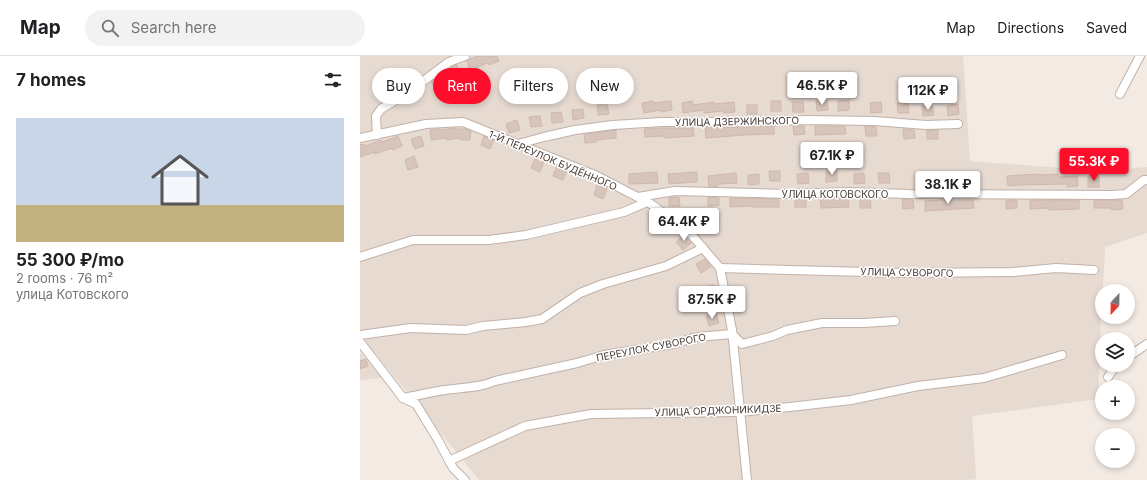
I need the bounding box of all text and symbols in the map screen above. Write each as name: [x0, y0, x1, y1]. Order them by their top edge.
search box: [85, 10, 365, 46]
text: Map: [20, 16, 61, 39]
icon: search: [99, 17, 121, 39]
text: Search here: [131, 18, 216, 37]
text: Map: [946, 19, 975, 36]
text: Directions: [997, 19, 1064, 36]
text: Saved: [1086, 19, 1127, 36]
chip: Buy: [372, 68, 425, 104]
chip: Rent: [433, 68, 491, 104]
chip: Filters: [499, 68, 568, 104]
chip: New: [576, 68, 634, 104]
icon: filters: [322, 69, 344, 91]
text: 7 homes: [16, 70, 86, 90]
pin: 46.5K ₽: [785, 72, 859, 106]
text: 46.5K ₽: [796, 77, 848, 93]
pin: 112K ₽: [895, 77, 961, 111]
text: 112K ₽: [907, 82, 949, 98]
street label: УЛИЦА ДЗЕРЖИНСКОГО: [675, 114, 799, 128]
street label: 1-Й ПЕРЕУЛОК БУДЁННОГО: [487, 127, 620, 193]
pin: 67.1K ₽: [795, 142, 869, 176]
icon: home: [144, 144, 216, 216]
text: 67.1K ₽: [809, 147, 855, 163]
pin: 55.3K ₽: [1057, 148, 1131, 182]
text: 55.3K ₽: [1069, 153, 1119, 169]
pin: 38.1K ₽: [911, 171, 985, 205]
text: 38.1K ₽: [924, 176, 972, 192]
street label: УЛИЦА КОТОВСКОГО: [782, 188, 889, 200]
pin: 64.4K ₽: [647, 208, 721, 242]
text: 64.4K ₽: [658, 213, 710, 229]
text: 55 300 ₽/mo: [16, 250, 124, 270]
street label: УЛИЦА СУВОРОГО: [860, 265, 954, 279]
text: 2 rooms · 76 m²: [16, 270, 113, 286]
north arrow: [1095, 284, 1135, 324]
map controls: [1095, 284, 1135, 468]
text: улица Котовского: [16, 286, 129, 302]
pin: 87.5K ₽: [675, 286, 749, 320]
text: 87.5K ₽: [687, 291, 737, 307]
street label: ПЕРЕУЛОК СУВОРОГО: [595, 330, 707, 364]
button: layers: [1095, 332, 1135, 372]
button: +: [1095, 380, 1135, 420]
street label: УЛИЦА ОРДЖОНИКИДЗЕ: [654, 402, 782, 418]
button: −: [1095, 428, 1135, 468]

